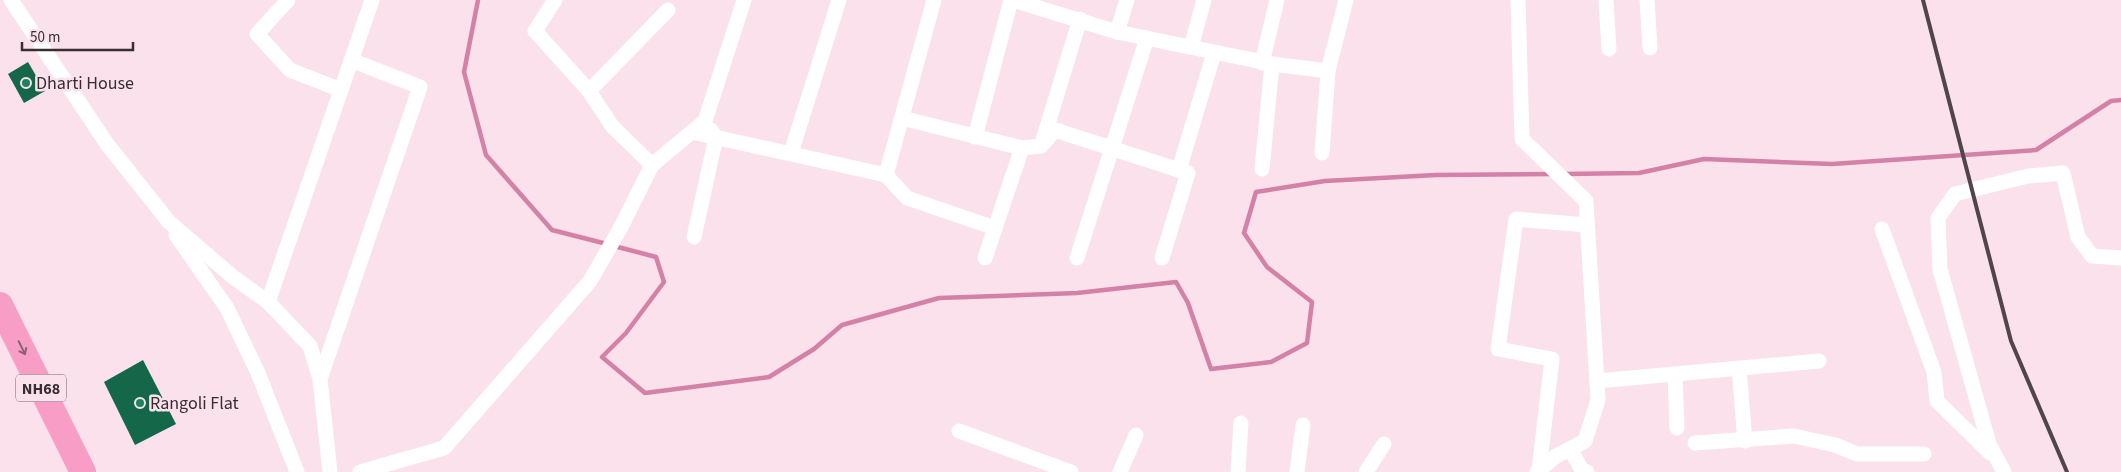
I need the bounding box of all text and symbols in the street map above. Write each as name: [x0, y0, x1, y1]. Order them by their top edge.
scale bar: [22, 20, 134, 52]
text: 50 m: [30, 27, 60, 48]
place label: Dharti House: [36, 71, 134, 96]
marker: Dharti House: [20, 77, 32, 89]
one-way arrow: [17, 341, 27, 356]
road number: NH68: [16, 374, 66, 402]
place label: Rangoli Flat: [150, 391, 239, 416]
marker: Rangoli Flat: [134, 397, 146, 409]

